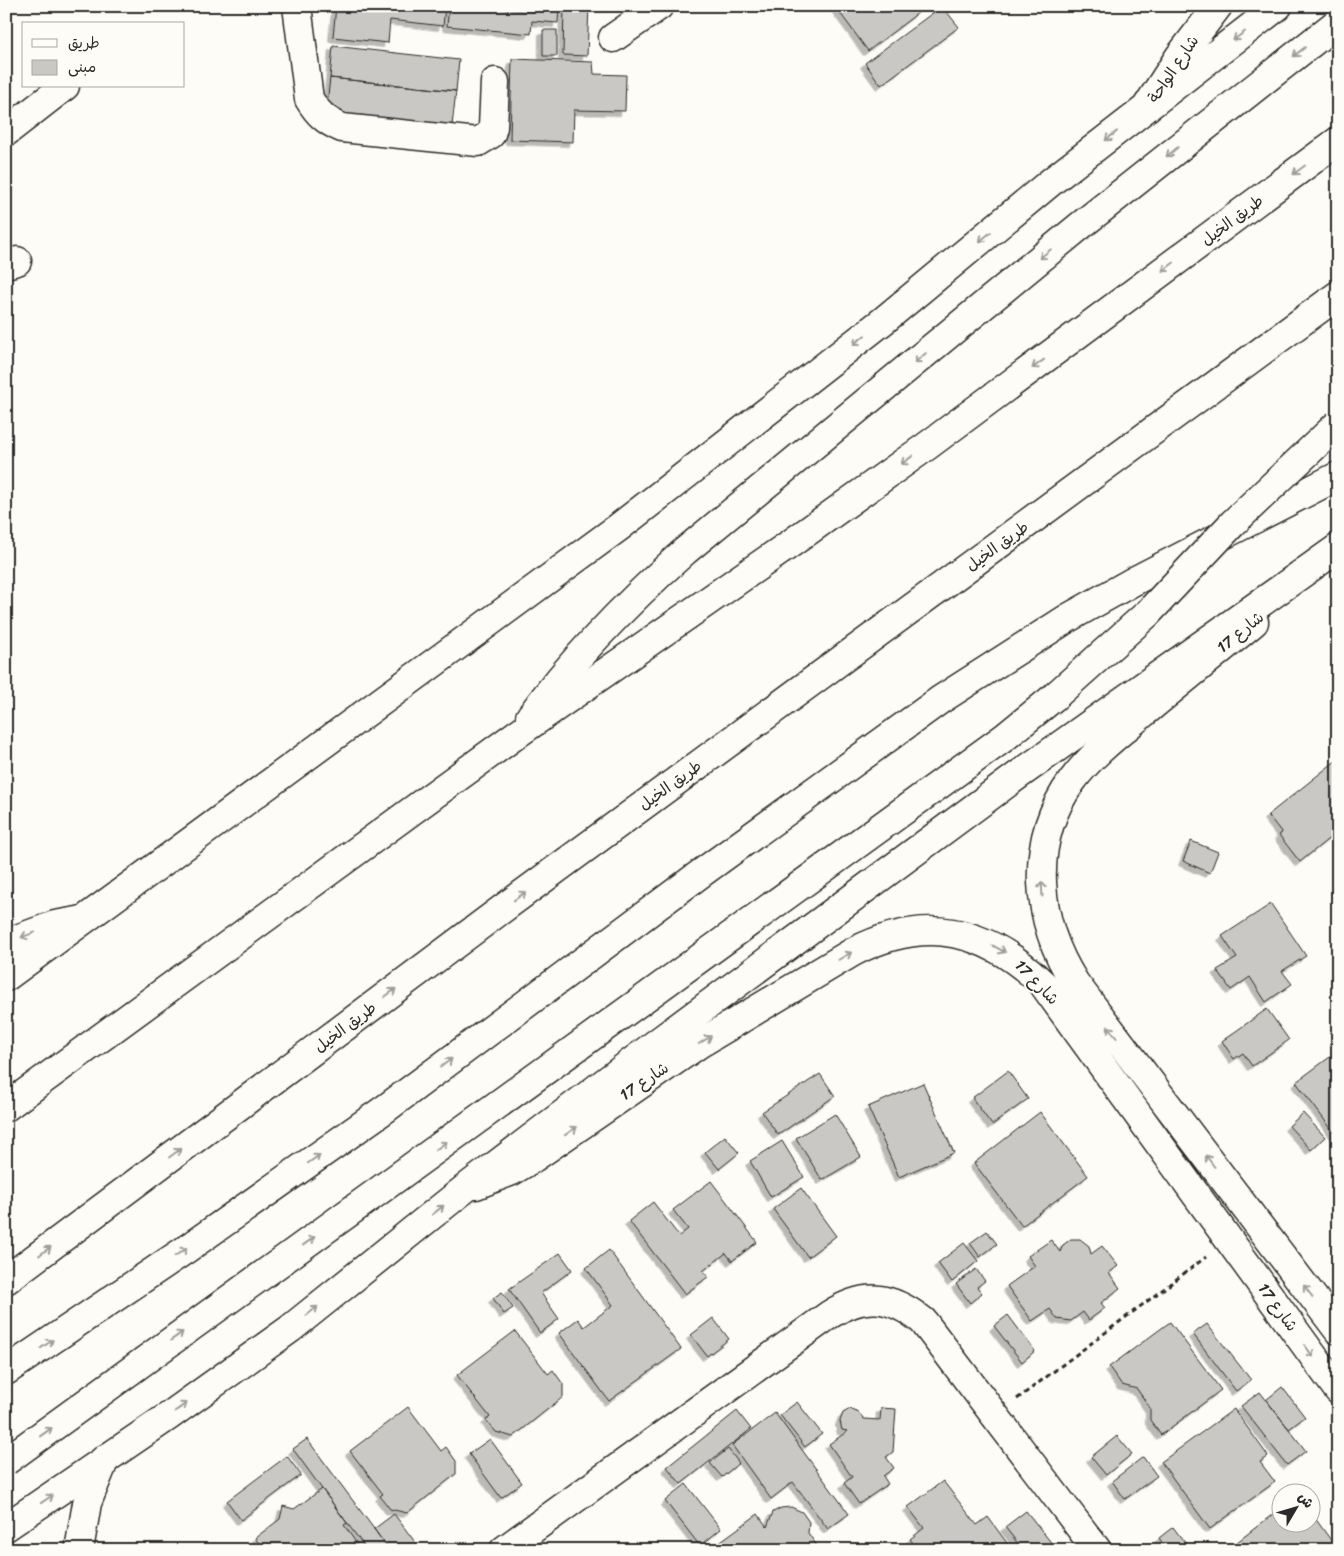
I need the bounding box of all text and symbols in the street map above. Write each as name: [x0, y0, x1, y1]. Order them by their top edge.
legend: [22, 22, 185, 88]
street label: شارع الواحة: [1139, 29, 1207, 109]
text: طريق: [68, 30, 100, 56]
one-way arrow: [1233, 30, 1246, 41]
one-way arrow: [1293, 46, 1306, 57]
text: مبنى: [68, 54, 96, 80]
one-way arrow: [1105, 130, 1118, 141]
one-way arrow: [1165, 147, 1178, 158]
one-way arrow: [1292, 165, 1306, 175]
street label: طريق الخيل: [1194, 187, 1270, 253]
one-way arrow: [978, 232, 991, 243]
one-way arrow: [1039, 249, 1052, 260]
one-way arrow: [1161, 262, 1175, 272]
one-way arrow: [853, 335, 866, 346]
one-way arrow: [913, 352, 926, 363]
one-way arrow: [1031, 359, 1045, 369]
one-way arrow: [900, 455, 914, 465]
street label: طريق الخيل: [959, 513, 1035, 579]
street label: 17 شارع: [1210, 603, 1270, 661]
street label: طريق الخيل: [632, 752, 708, 818]
one-way arrow: [1037, 881, 1046, 897]
one-way arrow: [513, 891, 527, 901]
one-way arrow: [20, 931, 36, 940]
one-way arrow: [991, 945, 1006, 954]
one-way arrow: [837, 951, 851, 961]
street label: 17 شارع: [1008, 952, 1066, 1012]
one-way arrow: [383, 988, 397, 998]
street label: طريق الخيل: [307, 994, 383, 1060]
one-way arrow: [1107, 1025, 1117, 1039]
one-way arrow: [698, 1035, 712, 1045]
street label: 17 شارع: [613, 1054, 675, 1108]
one-way arrow: [439, 1058, 452, 1069]
one-way arrow: [564, 1126, 578, 1136]
one-way arrow: [433, 1141, 447, 1151]
one-way arrow: [168, 1148, 182, 1158]
one-way arrow: [307, 1154, 321, 1164]
one-way arrow: [1205, 1154, 1215, 1168]
one-way arrow: [432, 1204, 445, 1215]
one-way arrow: [301, 1236, 315, 1246]
one-way arrow: [38, 1245, 51, 1256]
one-way arrow: [174, 1247, 188, 1257]
street label: 17 شارع: [1250, 1276, 1306, 1338]
one-way arrow: [1303, 1285, 1314, 1298]
one-way arrow: [305, 1306, 318, 1317]
one-way arrow: [170, 1331, 184, 1341]
one-way arrow: [40, 1339, 54, 1349]
one-way arrow: [1304, 1344, 1314, 1358]
one-way arrow: [173, 1402, 187, 1412]
one-way arrow: [39, 1427, 53, 1437]
north arrow: [1272, 1484, 1322, 1534]
text: ش: [1291, 1487, 1320, 1514]
one-way arrow: [39, 1494, 53, 1504]

